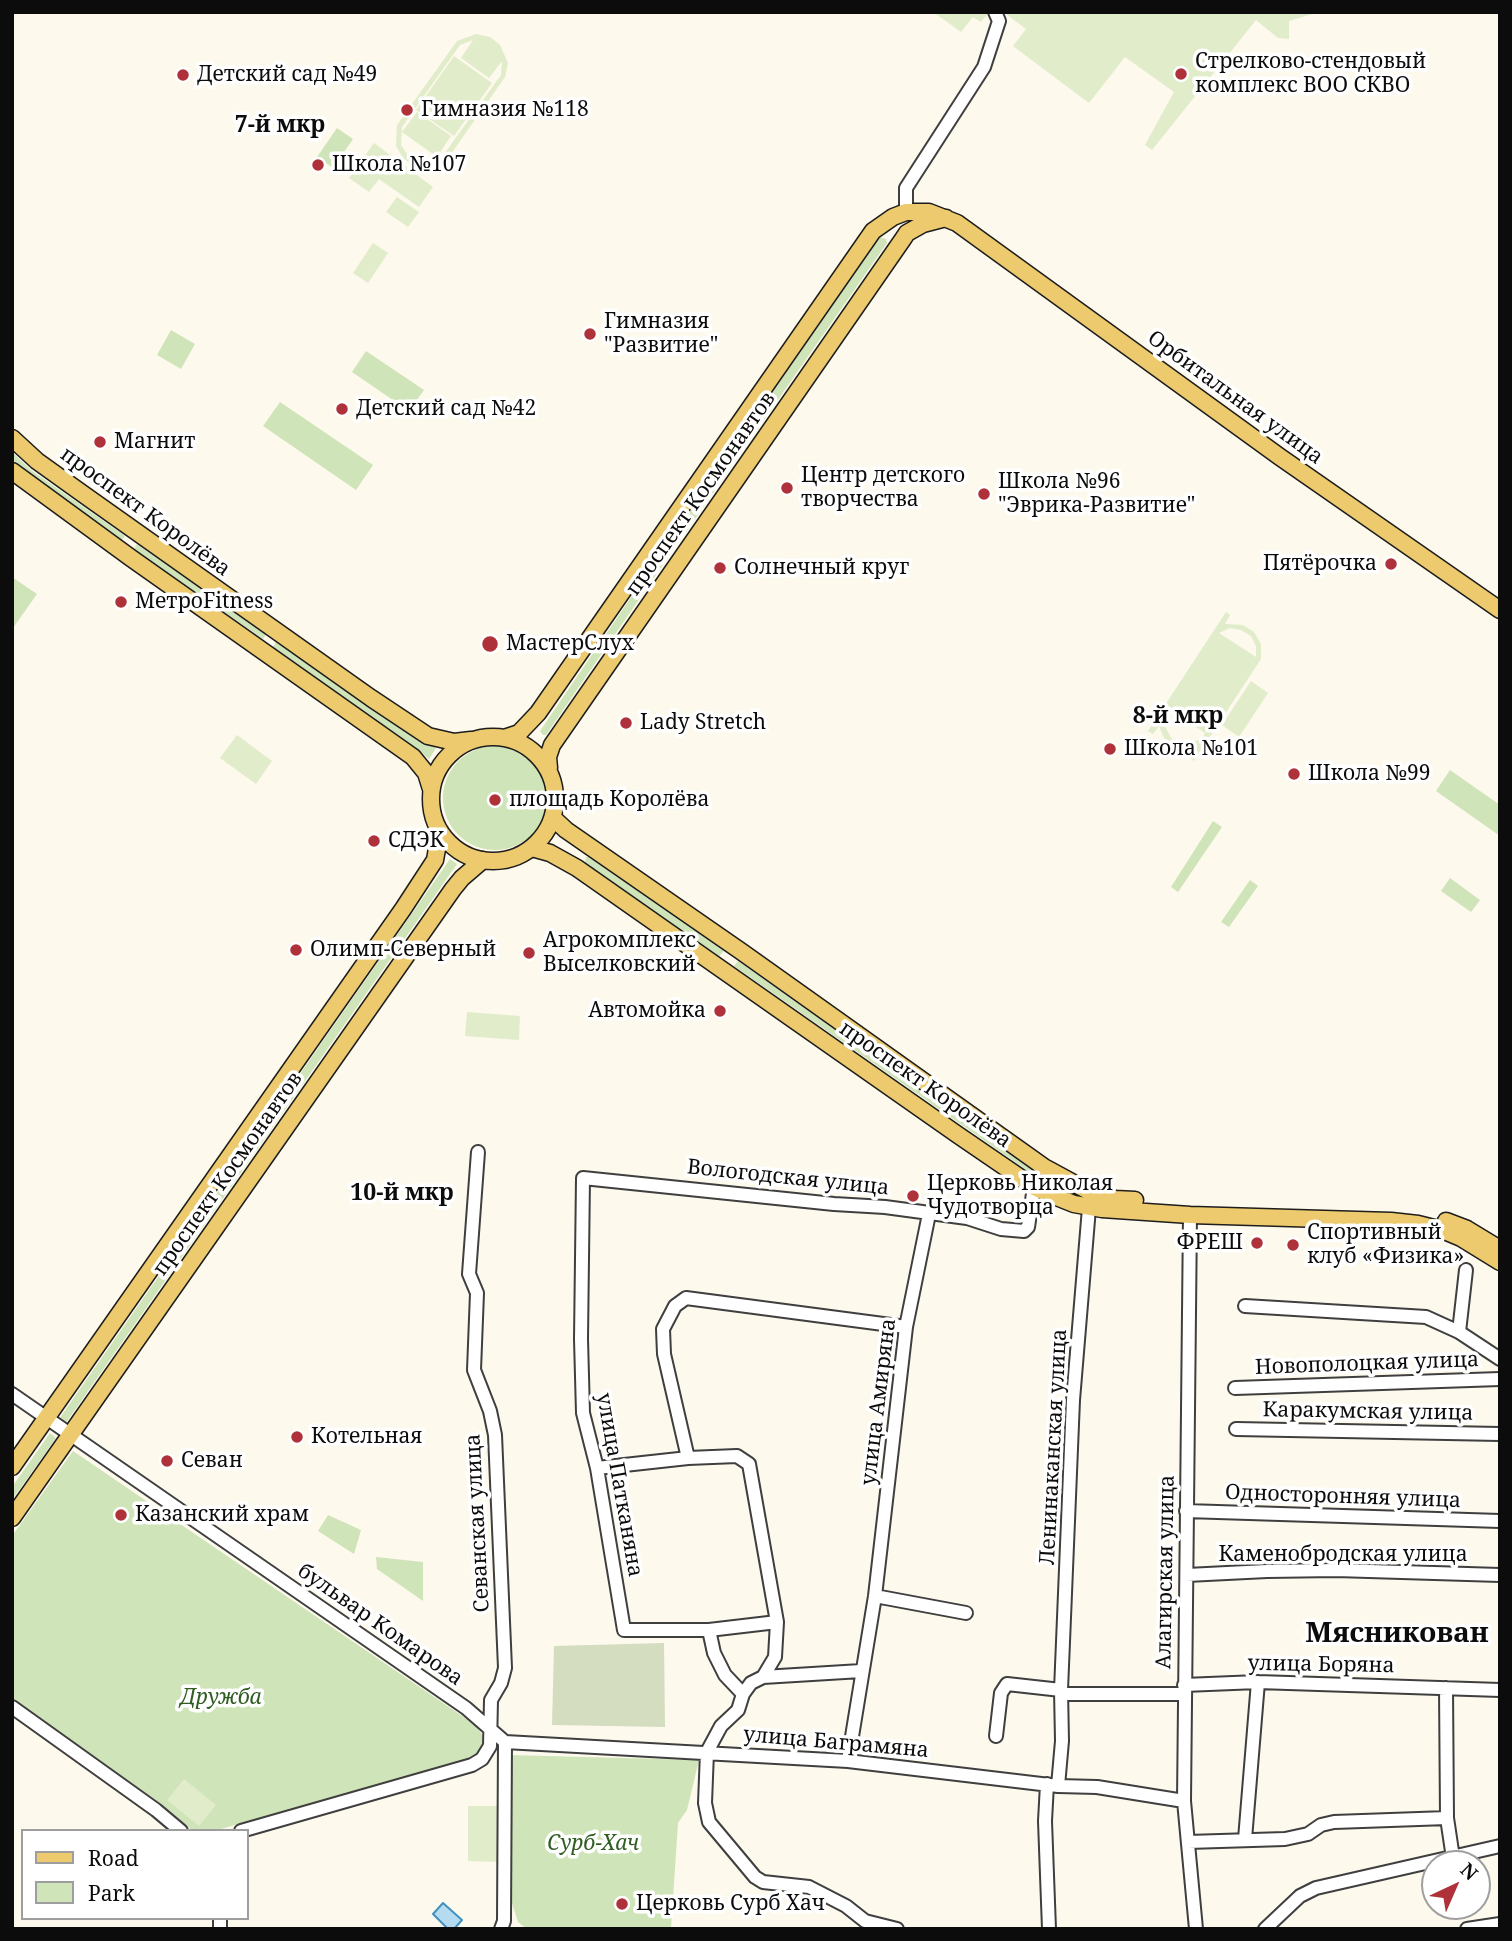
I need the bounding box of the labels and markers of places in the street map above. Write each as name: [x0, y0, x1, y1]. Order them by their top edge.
place label: Стрелково-стендовый комплекс ВОО СКВО: [1195, 49, 1426, 99]
place label: Детский сад №49: [197, 62, 377, 88]
marker: Стрелково-стендовый комплекс ВОО СКВО: [1173, 66, 1189, 82]
marker: Детский сад №49: [175, 67, 191, 83]
place label: Гимназия №118: [421, 97, 589, 123]
marker: Гимназия №118: [399, 102, 415, 118]
place label: Школа №107: [332, 152, 466, 178]
marker: Школа №107: [310, 157, 326, 173]
place label: Гимназия "Развитие": [604, 309, 718, 359]
marker: Гимназия "Развитие": [582, 326, 598, 342]
place label: Детский сад №42: [356, 396, 536, 422]
marker: Детский сад №42: [334, 401, 350, 417]
place label: Магнит: [114, 429, 195, 455]
marker: Магнит: [92, 434, 108, 450]
place label: Центр детского творчества: [801, 463, 965, 513]
place label: Школа №96 "Эврика-Развитие": [998, 469, 1195, 519]
marker: Центр детского творчества: [779, 480, 795, 496]
marker: Школа №96 "Эврика-Развитие": [976, 486, 992, 502]
place label: Пятёрочка: [1263, 551, 1377, 577]
place label: Солнечный круг: [734, 555, 909, 581]
marker: Пятёрочка: [1383, 556, 1399, 572]
marker: Солнечный круг: [712, 560, 728, 576]
place label: МетроFitness: [135, 589, 273, 615]
marker: МетроFitness: [113, 594, 129, 610]
place label: МастерСлух: [506, 631, 634, 657]
marker: МастерСлух: [480, 634, 500, 654]
place label: Lady Stretch: [640, 710, 766, 736]
marker: Lady Stretch: [618, 715, 634, 731]
place label: Школа №101: [1124, 736, 1258, 762]
marker: Школа №101: [1102, 741, 1118, 757]
place label: Школа №99: [1308, 761, 1430, 787]
marker: Школа №99: [1286, 766, 1302, 782]
place label: площадь Королёва: [509, 787, 709, 813]
marker: площадь Королёва: [487, 792, 503, 808]
place label: СДЭК: [388, 828, 444, 854]
marker: СДЭК: [366, 833, 382, 849]
place label: Агрокомплекс Выселковский: [543, 928, 696, 978]
place label: Олимп-Северный: [310, 937, 496, 963]
marker: Олимп-Северный: [288, 942, 304, 958]
marker: Агрокомплекс Выселковский: [521, 945, 537, 961]
place label: Автомойка: [588, 998, 706, 1024]
marker: Автомойка: [712, 1003, 728, 1019]
place label: Церковь Николая Чудотворца: [927, 1171, 1113, 1221]
marker: Церковь Николая Чудотворца: [905, 1188, 921, 1204]
place label: Спортивный клуб «Физика»: [1307, 1220, 1464, 1270]
place label: ФРЕШ: [1176, 1230, 1243, 1256]
marker: ФРЕШ: [1249, 1235, 1265, 1251]
marker: Спортивный клуб «Физика»: [1285, 1237, 1301, 1253]
place label: Котельная: [311, 1424, 422, 1450]
marker: Котельная: [289, 1429, 305, 1445]
place label: Севан: [181, 1448, 243, 1474]
marker: Севан: [159, 1453, 175, 1469]
place label: Казанский храм: [135, 1502, 309, 1528]
marker: Казанский храм: [113, 1507, 129, 1523]
place label: Церковь Сурб Хач: [636, 1891, 825, 1917]
marker: Церковь Сурб Хач: [614, 1896, 630, 1912]

